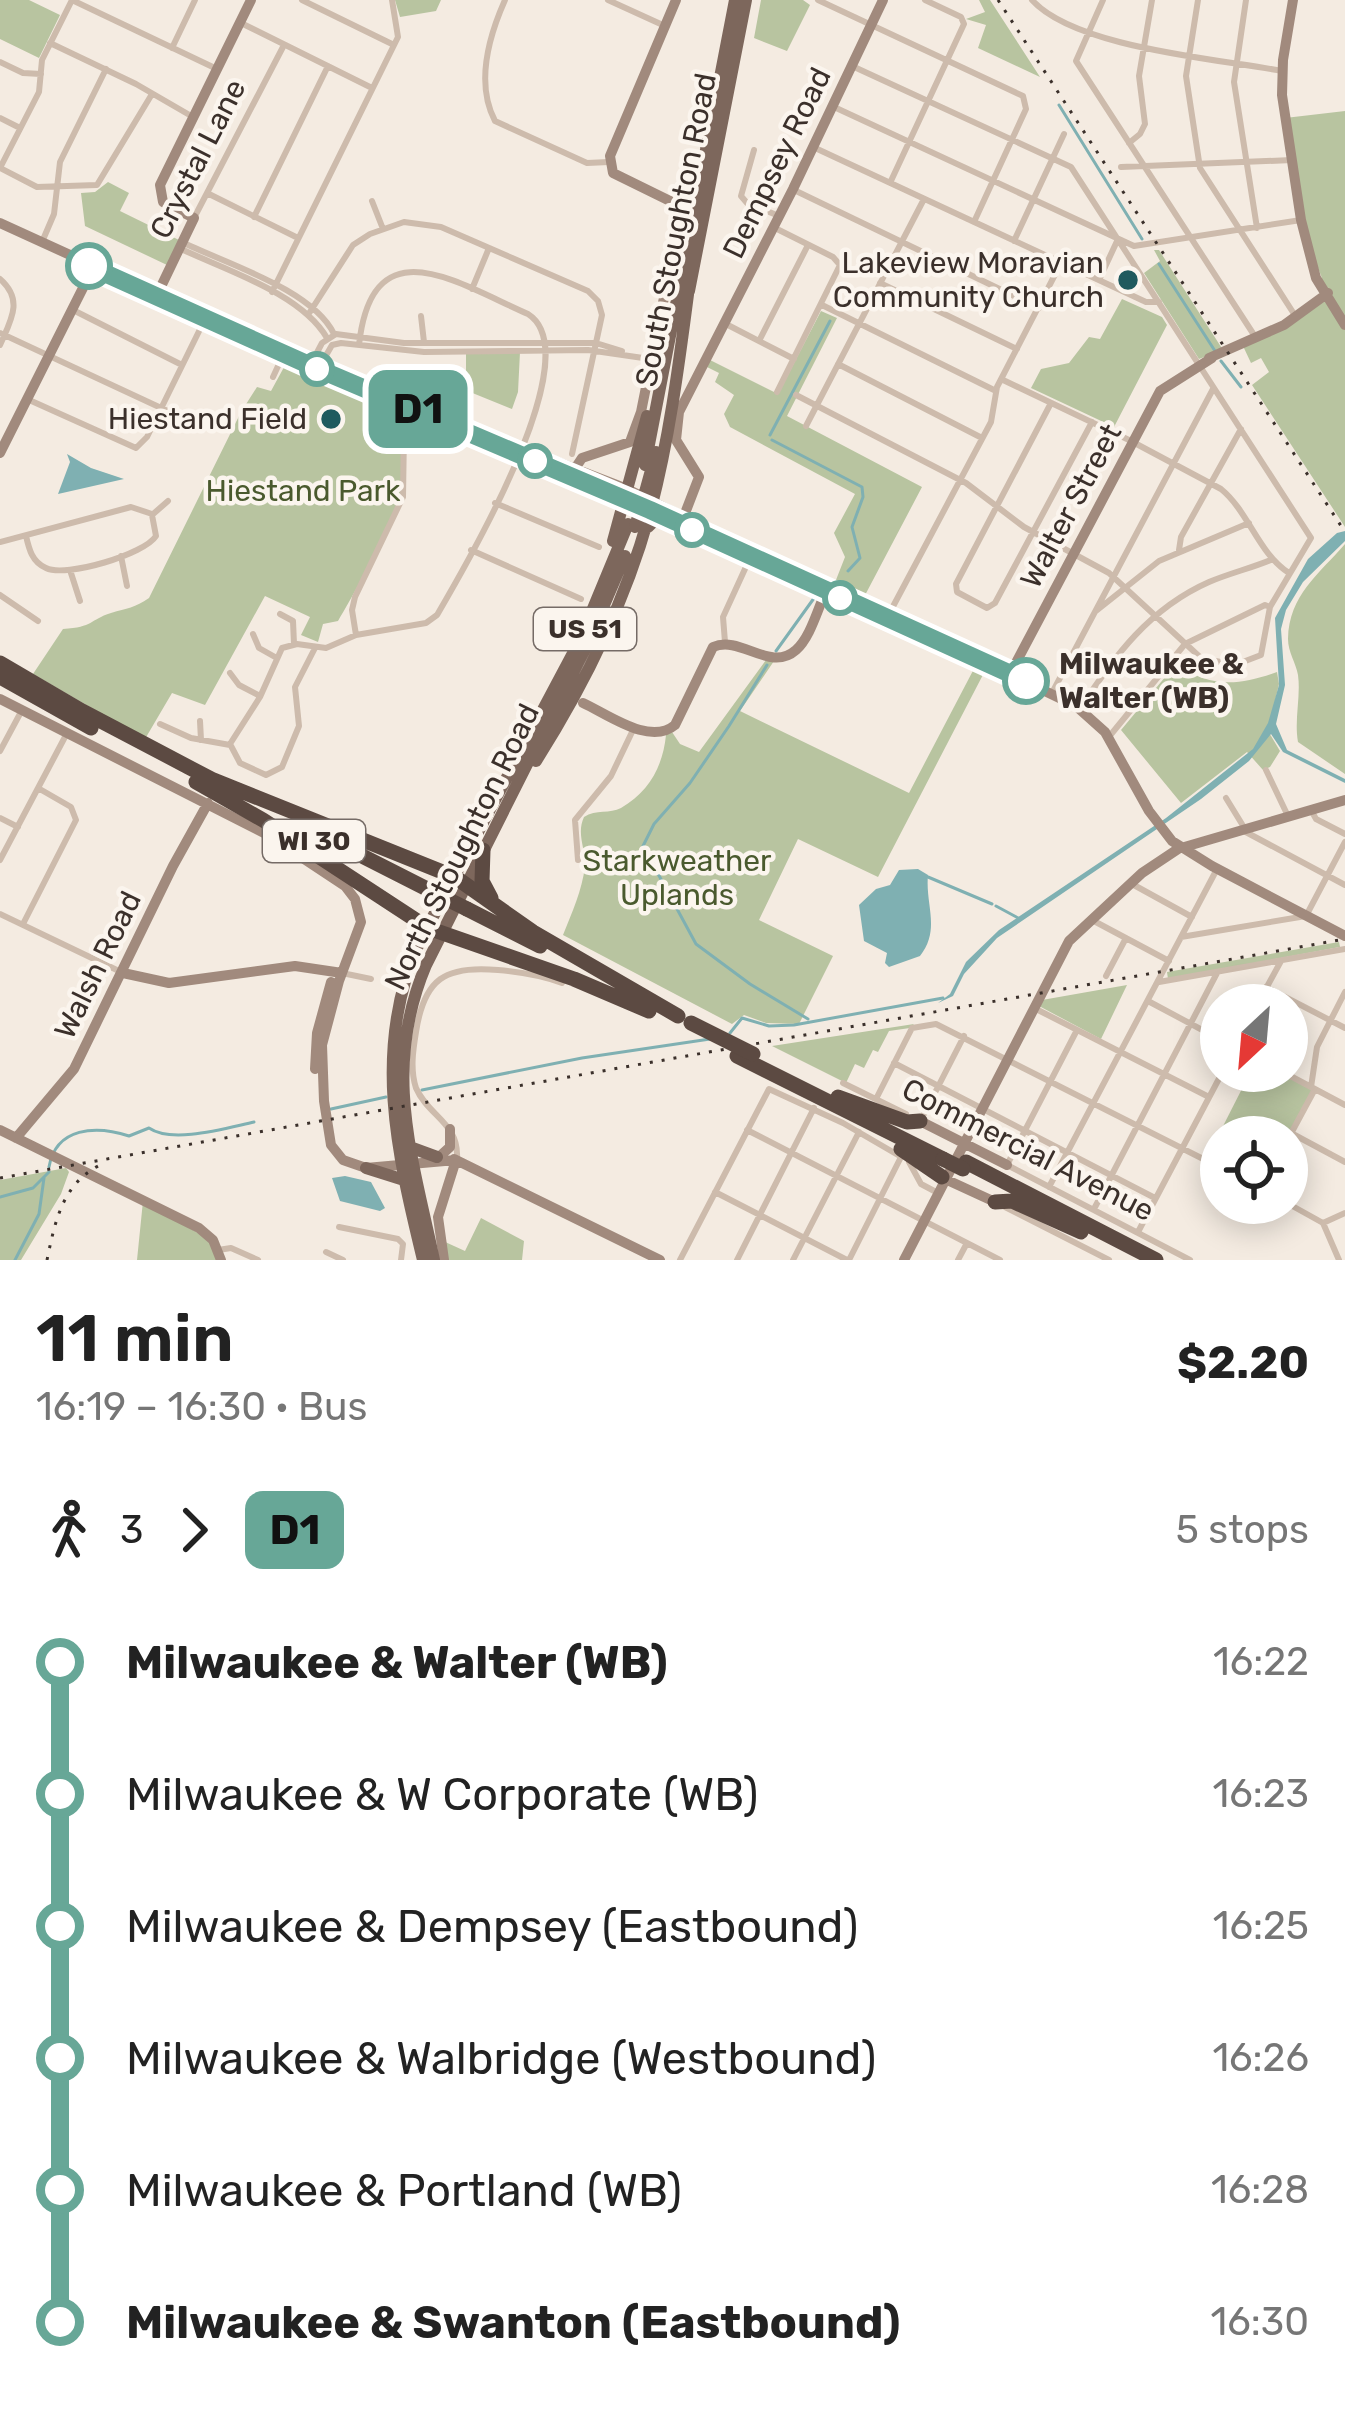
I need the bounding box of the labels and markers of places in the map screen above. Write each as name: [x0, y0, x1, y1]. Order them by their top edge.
unlabelled marker: [67, 244, 111, 288]
place label: Lakeview Moravian Community Church: [833, 245, 1104, 315]
marker: Lakeview Moravian Community Church: [1115, 267, 1141, 293]
unlabelled marker: [301, 353, 333, 385]
place label: Hiestand Field: [108, 401, 307, 437]
marker: Hiestand Field: [318, 406, 344, 432]
unlabelled marker: [519, 445, 551, 477]
unlabelled marker: [676, 514, 708, 546]
unlabelled marker: [824, 582, 856, 614]
place label: Milwaukee & Walter (WB): [1059, 646, 1244, 716]
marker: Milwaukee & Walter (WB): [1004, 659, 1048, 703]

